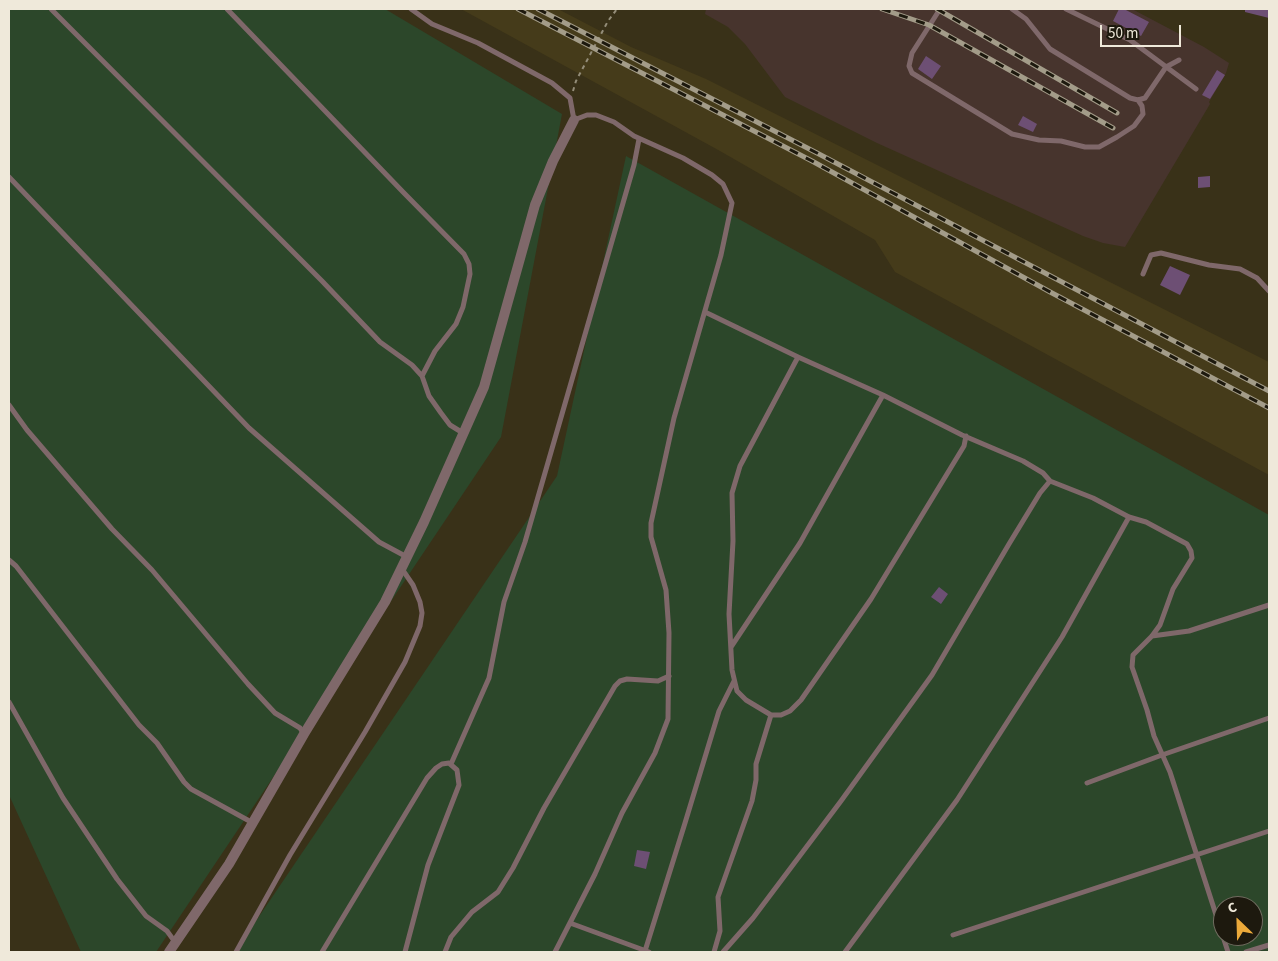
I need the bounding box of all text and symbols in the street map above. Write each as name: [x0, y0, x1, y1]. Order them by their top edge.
scale bar: [1103, 15, 1184, 47]
text: 50 m: [1108, 23, 1138, 44]
north arrow: [1213, 896, 1263, 946]
text: С: [1225, 897, 1240, 919]

